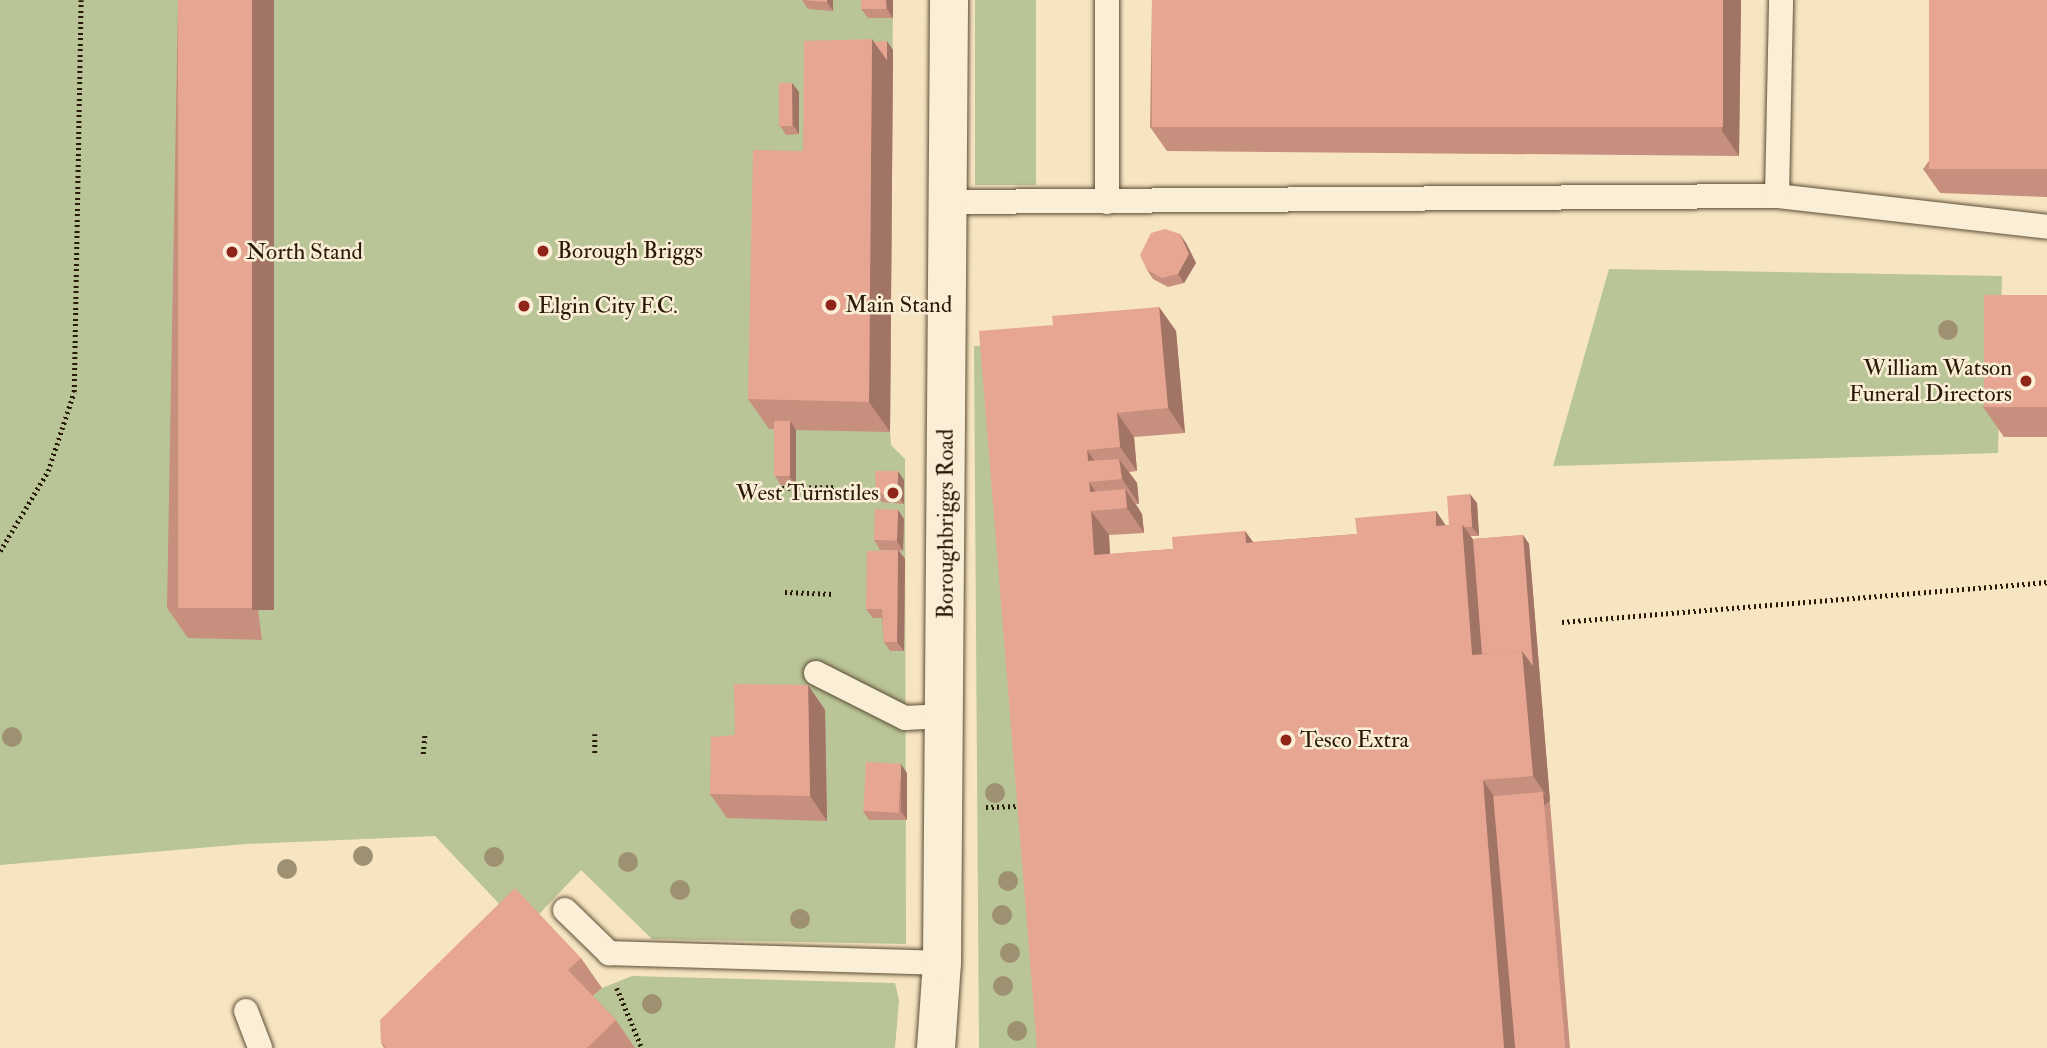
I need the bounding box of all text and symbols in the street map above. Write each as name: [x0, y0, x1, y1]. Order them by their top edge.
place label: Borough Briggs: [557, 237, 703, 265]
place label: North Stand: [246, 238, 363, 266]
marker: Borough Briggs: [535, 243, 551, 259]
marker: North Stand: [224, 244, 240, 260]
place label: Main Stand: [845, 291, 952, 319]
place label: Elgin City F.C.: [538, 292, 678, 320]
marker: Main Stand: [823, 297, 839, 313]
marker: Elgin City F.C.: [516, 298, 532, 314]
place label: William Watson Funeral Directors: [1849, 354, 2012, 408]
marker: William Watson Funeral Directors: [2018, 373, 2034, 389]
street label: Boroughbriggs Road: [932, 429, 960, 619]
place label: West Turnstiles: [736, 479, 879, 507]
marker: West Turnstiles: [885, 485, 901, 501]
place label: Tesco Extra: [1300, 726, 1409, 754]
marker: Tesco Extra: [1278, 732, 1294, 748]

